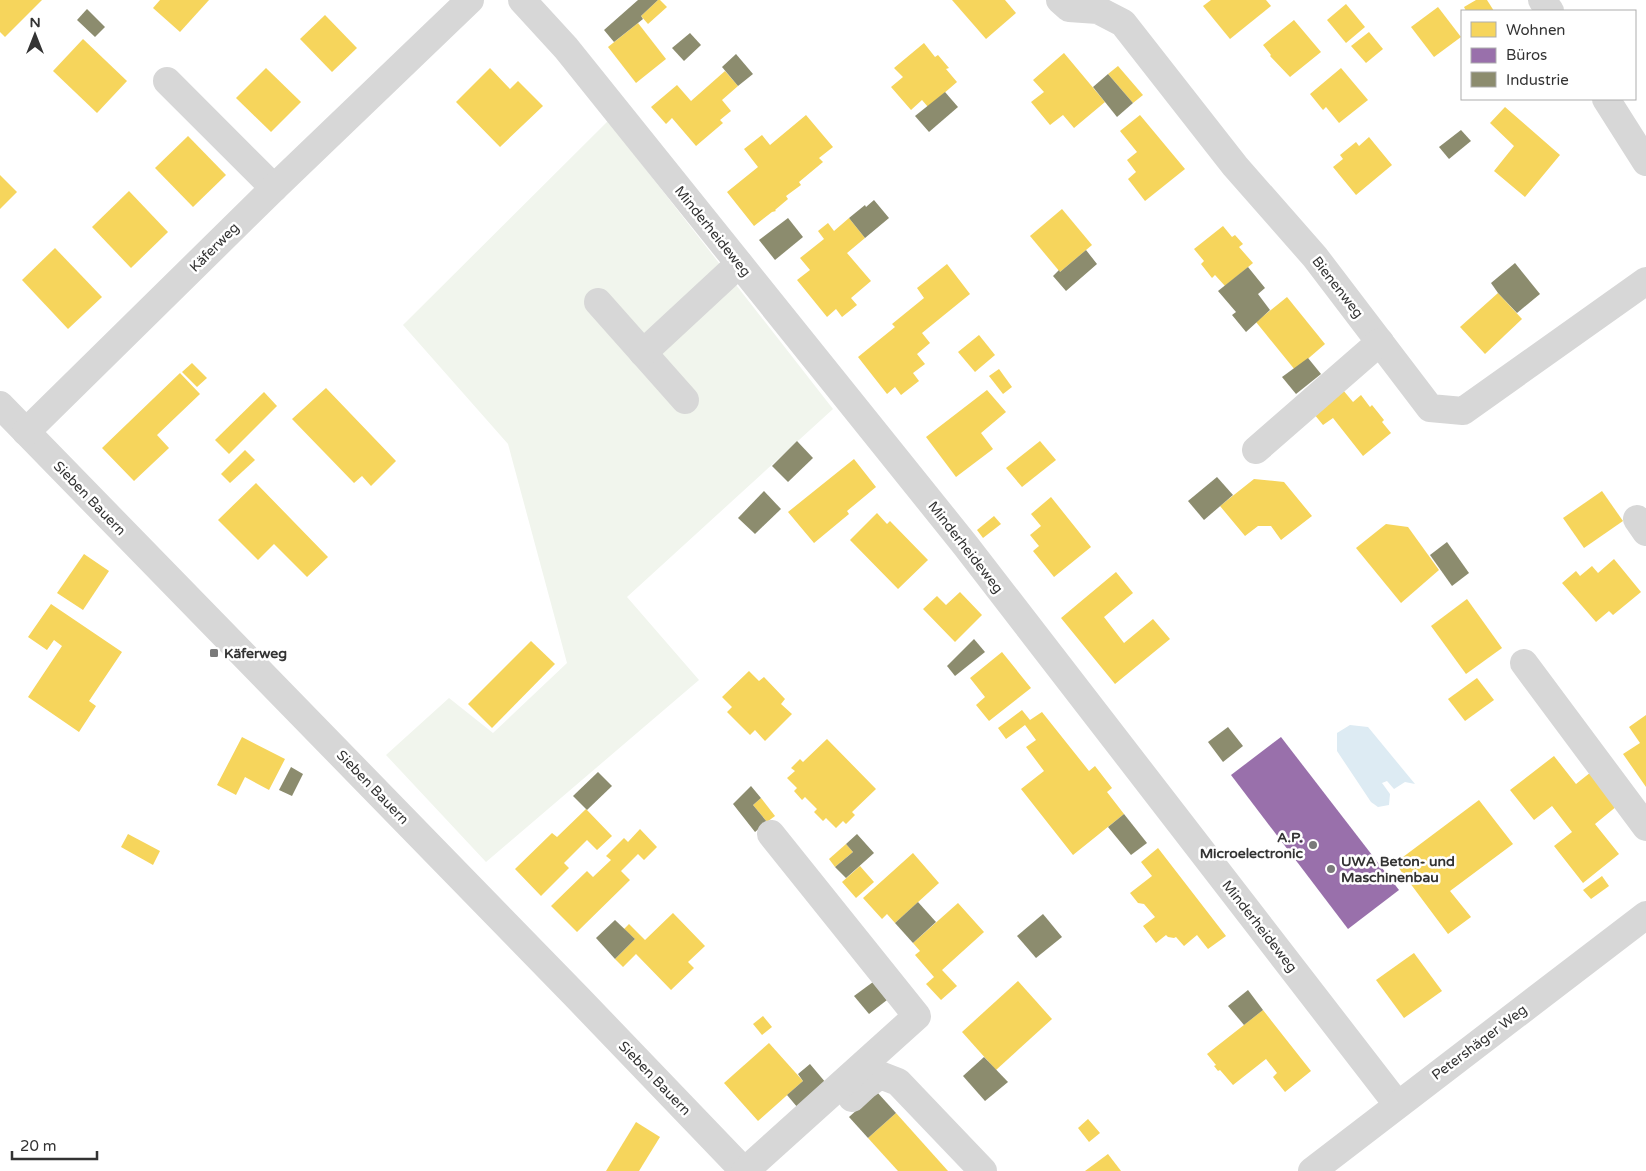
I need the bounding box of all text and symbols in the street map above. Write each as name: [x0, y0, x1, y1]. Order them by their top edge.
north arrow: [10, 10, 60, 60]
legend: [1461, 10, 1636, 100]
text: N: [29, 14, 41, 31]
text: Wohnen: [1506, 21, 1566, 39]
text: Büros: [1506, 46, 1547, 64]
text: Industrie: [1506, 71, 1569, 89]
street label: Minderheideweg: [671, 182, 754, 280]
street label: Käferweg: [186, 219, 243, 276]
street label: Bienenweg: [1308, 253, 1367, 322]
street label: Sieben Bauern: [50, 458, 129, 539]
street label: Minderheideweg: [924, 498, 1007, 597]
place label: Käferweg: [224, 645, 287, 662]
marker: Käferweg: [208, 647, 220, 659]
street label: Sieben Bauern: [333, 747, 412, 828]
place label: A.P. Microelectronic: [1200, 829, 1304, 862]
marker: A.P. Microelectronic: [1307, 839, 1319, 851]
place label: UWA Beton- und Maschinenbau: [1341, 853, 1455, 886]
marker: UWA Beton- und Maschinenbau: [1325, 863, 1337, 875]
street label: Minderheideweg: [1218, 877, 1301, 976]
street label: Petershäger Weg: [1428, 1001, 1530, 1084]
street label: Sieben Bauern: [615, 1038, 694, 1119]
scale bar: [12, 1128, 98, 1160]
text: 20 m: [20, 1137, 57, 1155]

